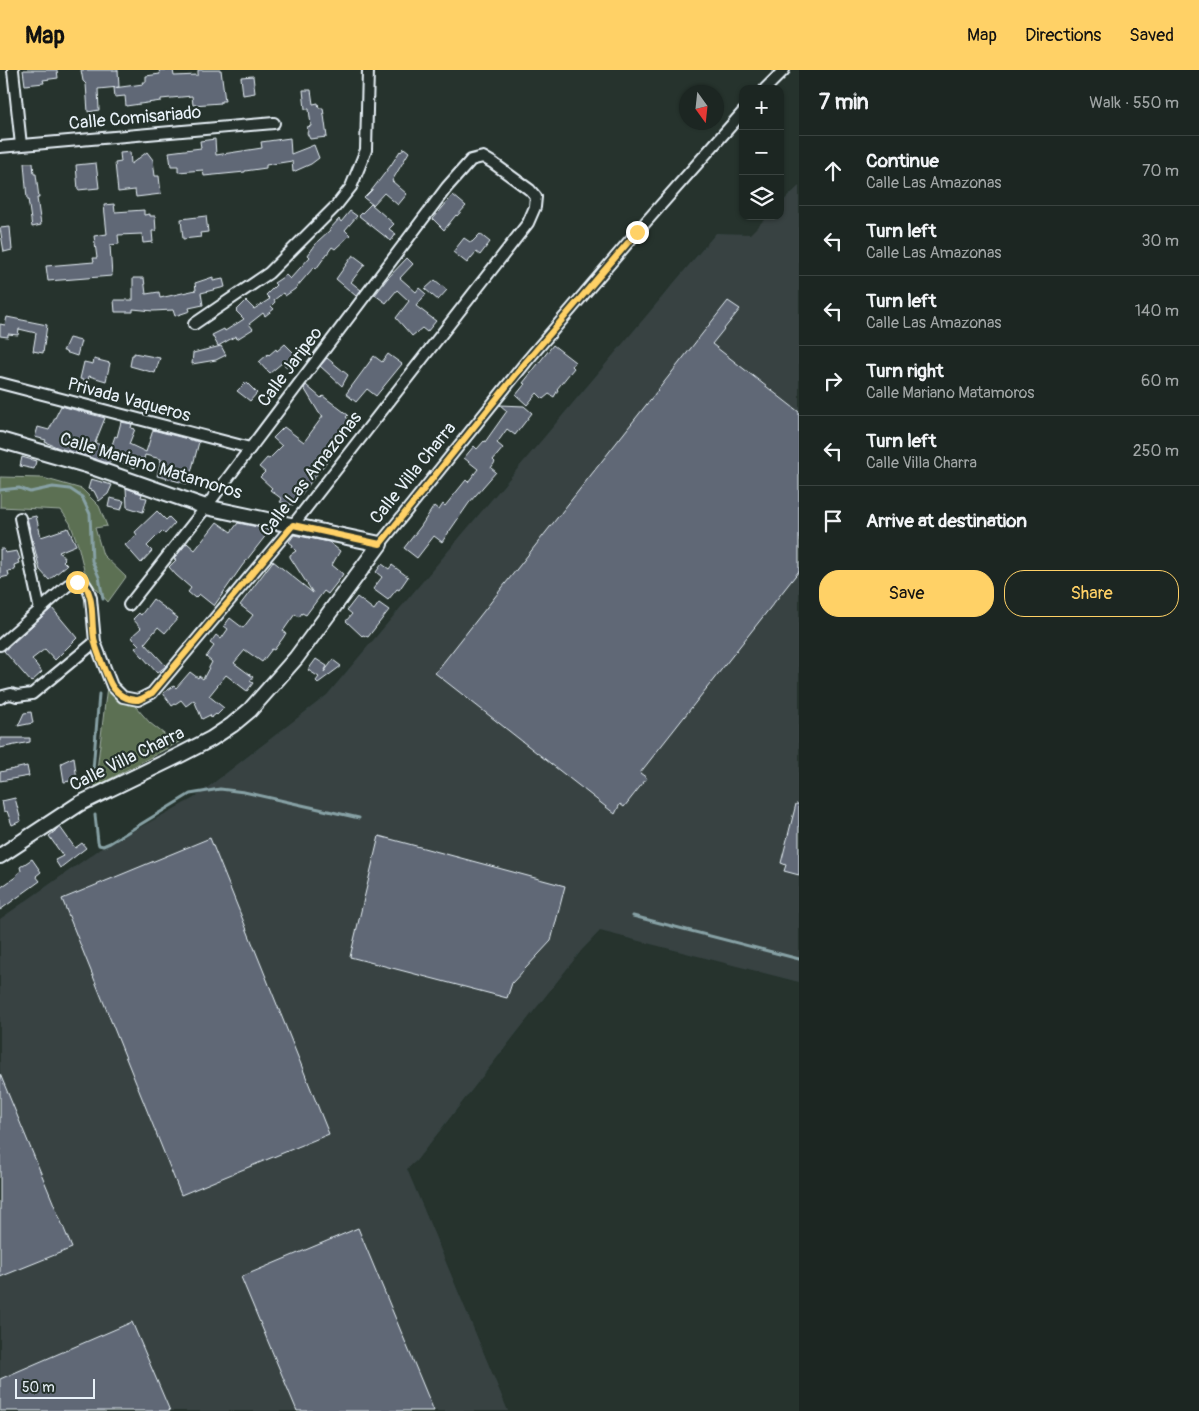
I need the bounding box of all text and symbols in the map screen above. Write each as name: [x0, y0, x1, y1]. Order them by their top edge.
text: Map: [25, 21, 65, 50]
text: Map: [967, 24, 997, 47]
text: Directions: [1025, 24, 1101, 47]
text: Saved: [1129, 24, 1174, 47]
north arrow: [679, 85, 724, 130]
map controls: [739, 85, 784, 220]
button: +: [739, 85, 784, 130]
text: 7 min: [819, 89, 869, 116]
text: Walk · 550 m: [1089, 93, 1179, 113]
street label: Calle Comisariado: [68, 101, 202, 135]
button: −: [739, 130, 784, 175]
text: Continue: [866, 149, 939, 173]
icon: ahead: [819, 157, 847, 185]
text: 70 m: [1142, 161, 1179, 181]
text: Calle Las Amazonas: [866, 173, 1002, 193]
button: layers: [739, 175, 784, 220]
text: Turn left: [866, 219, 936, 243]
route end: [626, 221, 649, 244]
icon: left: [819, 227, 847, 255]
text: 30 m: [1141, 231, 1179, 251]
text: Calle Las Amazonas: [866, 243, 1002, 263]
text: Turn left: [866, 289, 936, 313]
icon: left: [819, 297, 847, 325]
text: 140 m: [1135, 301, 1179, 321]
text: Calle Las Amazonas: [866, 313, 1002, 333]
street label: Calle Jaripeo: [252, 322, 328, 412]
text: Turn right: [866, 359, 944, 383]
icon: right: [819, 367, 847, 395]
text: 60 m: [1141, 371, 1179, 391]
street label: Privada Vaqueros: [65, 373, 193, 427]
text: Calle Mariano Matamoros: [866, 383, 1035, 403]
street label: Calle Las Amazonas: [255, 407, 367, 541]
street label: Calle Villa Charra: [365, 417, 461, 529]
street label: Calle Mariano Matamoros: [57, 427, 245, 505]
text: Turn left: [866, 429, 936, 453]
icon: left: [819, 437, 847, 465]
text: 250 m: [1133, 441, 1179, 461]
text: Calle Villa Charra: [866, 453, 977, 473]
icon: arrive: [819, 507, 847, 535]
text: Arrive at destination: [866, 509, 1027, 533]
button: Save: [819, 570, 994, 617]
button: Share: [1004, 570, 1179, 617]
route start: [66, 571, 89, 594]
street label: Calle Villa Charra: [66, 721, 188, 797]
scale bar: [15, 1376, 95, 1399]
text: 50 m: [22, 1379, 55, 1396]

